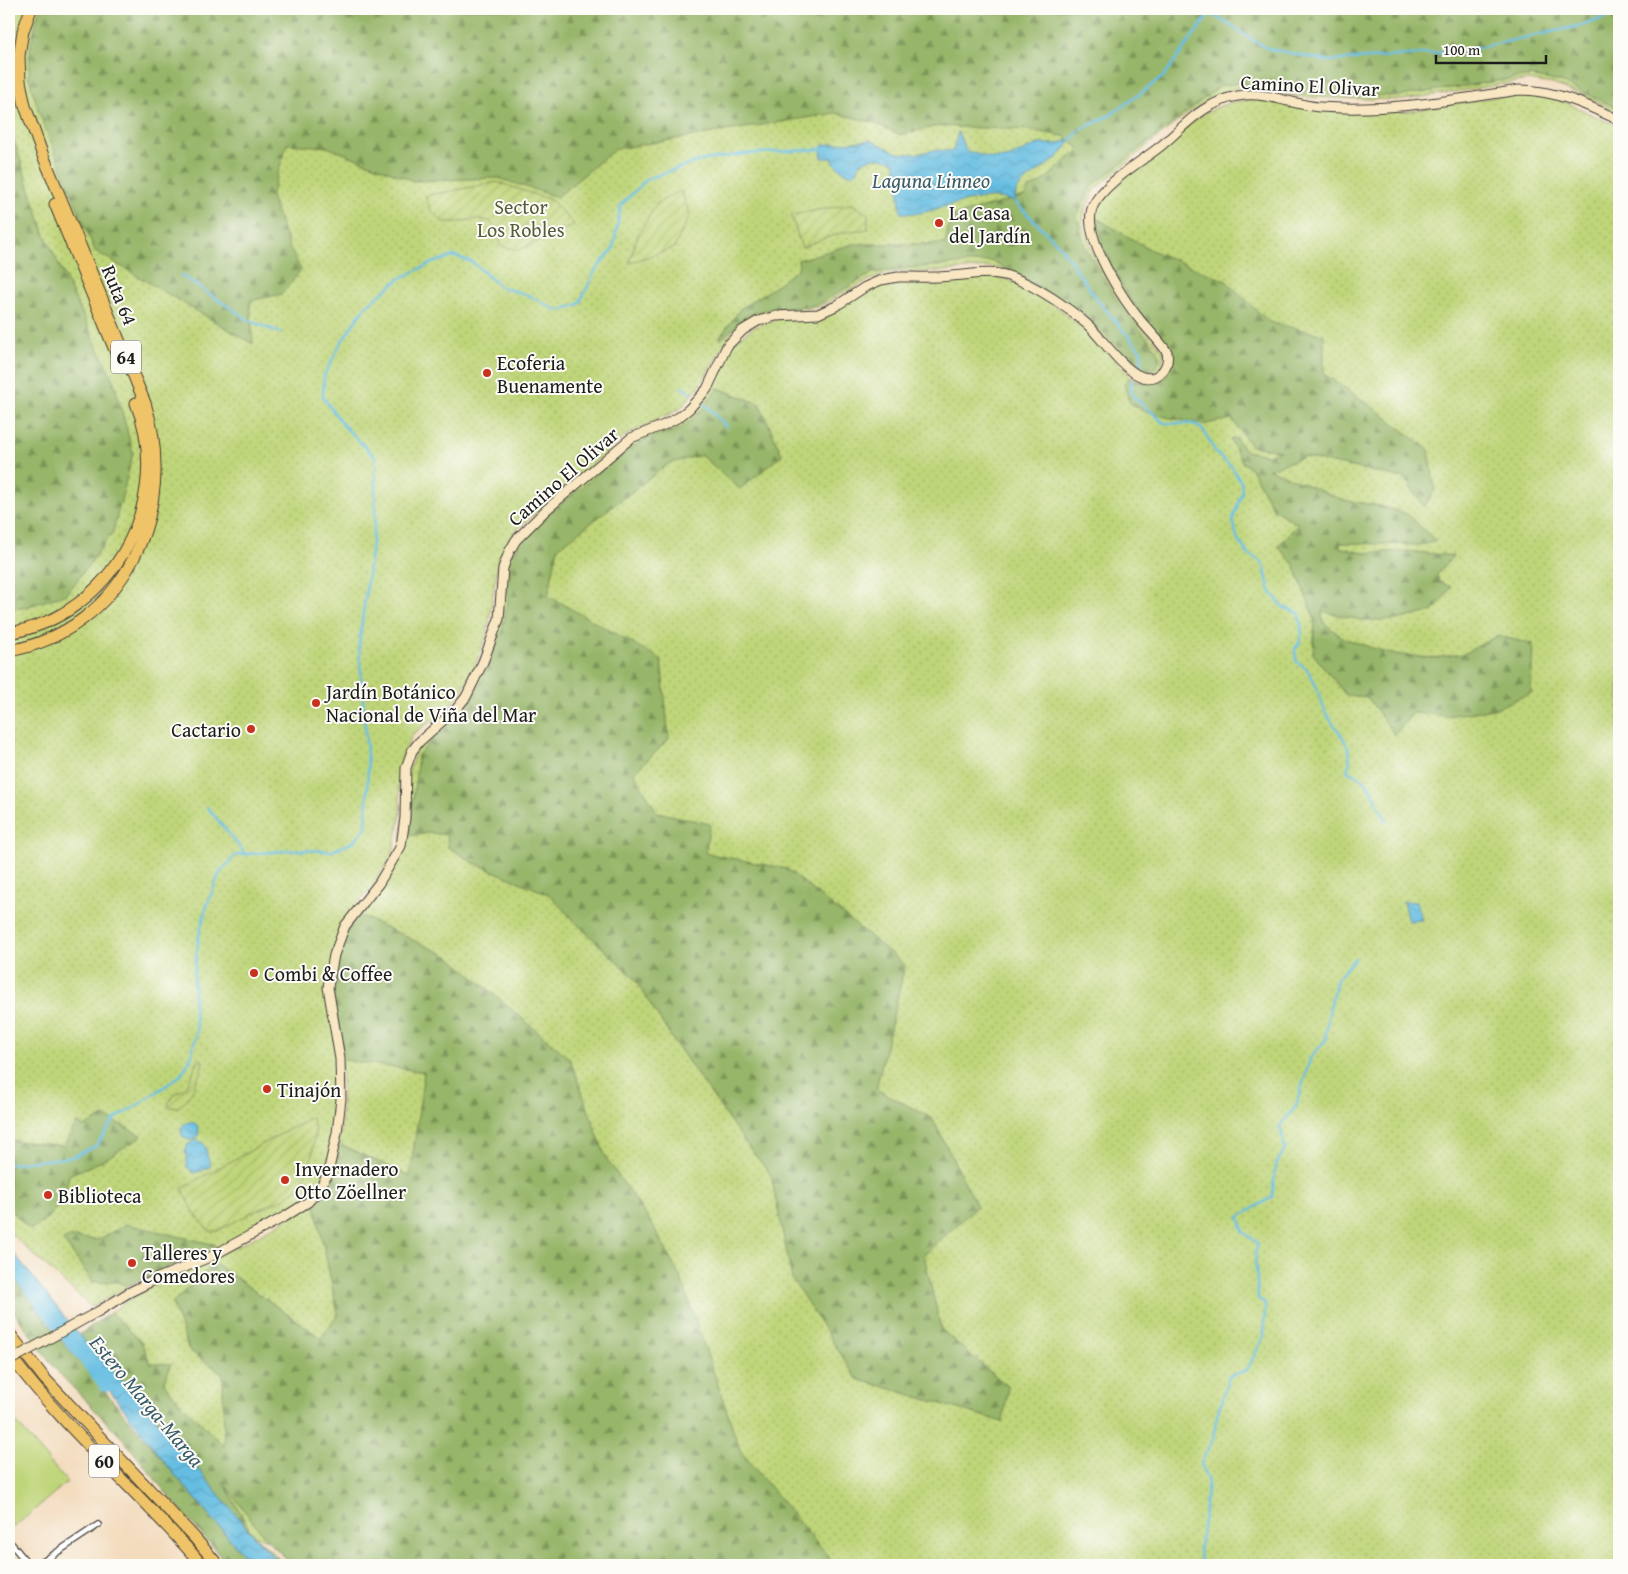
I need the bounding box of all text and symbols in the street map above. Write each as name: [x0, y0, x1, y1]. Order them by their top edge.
scale bar: [1436, 32, 1546, 64]
text: 100 m: [1443, 39, 1481, 60]
street label: Camino El Olivar: [1240, 67, 1380, 103]
water label: Laguna Linneo: [871, 165, 990, 196]
park label: Sector Los Robles: [477, 192, 565, 244]
place label: La Casa del Jardín: [949, 198, 1030, 250]
marker: La Casa del Jardín: [933, 217, 945, 229]
street label: Ruta 64: [95, 261, 145, 329]
road number: 64: [111, 341, 141, 374]
place label: Ecoferia Buenamente: [497, 348, 603, 400]
marker: Ecoferia Buenamente: [481, 367, 493, 379]
street label: Camino El Olivar: [501, 419, 625, 533]
place label: Jardín Botánico Nacional de Viña del Mar: [323, 677, 536, 729]
marker: Jardín Botánico Nacional de Viña del Mar: [310, 697, 322, 709]
place label: Cactario: [171, 715, 241, 744]
marker: Cactario: [245, 723, 257, 735]
place label: Combi & Coffee: [264, 959, 392, 988]
marker: Combi & Coffee: [248, 967, 260, 979]
place label: Tinajón: [277, 1075, 341, 1104]
marker: Tinajón: [261, 1083, 273, 1095]
place label: Invernadero Otto Zöellner: [295, 1154, 406, 1206]
marker: Invernadero Otto Zöellner: [279, 1174, 291, 1186]
place label: Biblioteca: [58, 1181, 142, 1210]
marker: Biblioteca: [42, 1189, 54, 1201]
place label: Talleres y Comedores: [142, 1238, 235, 1290]
marker: Talleres y Comedores: [126, 1257, 138, 1269]
water label: Estero Marga-Marga: [82, 1327, 212, 1474]
road number: 60: [89, 1444, 119, 1478]

